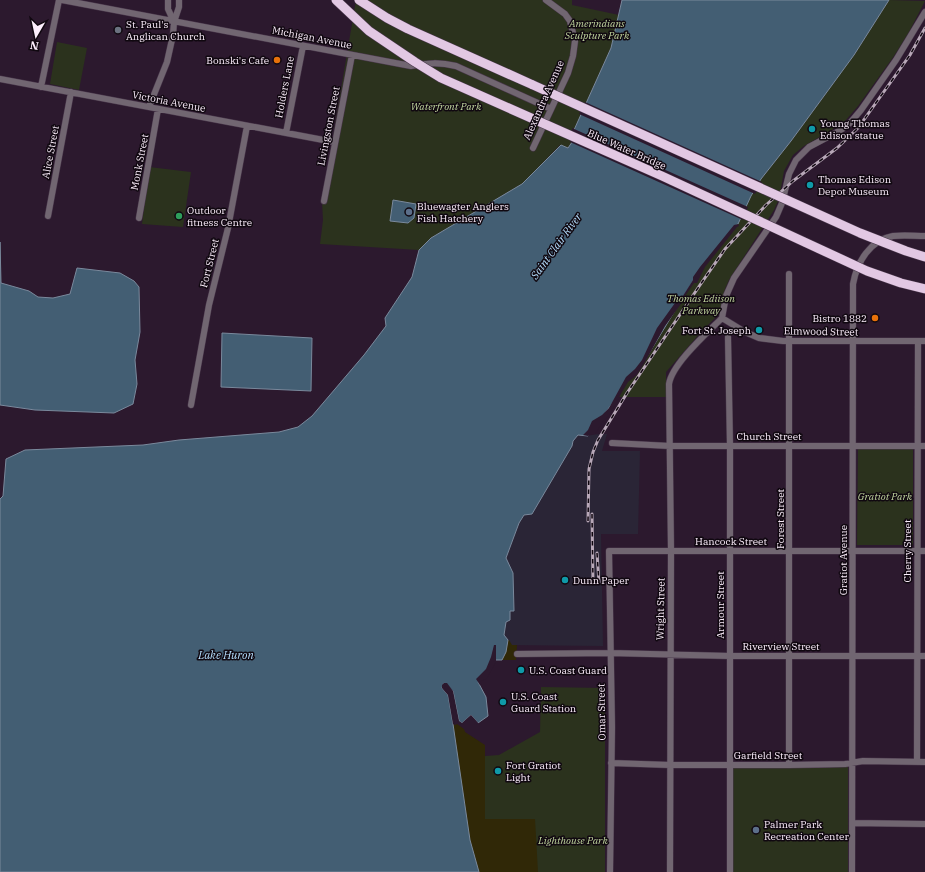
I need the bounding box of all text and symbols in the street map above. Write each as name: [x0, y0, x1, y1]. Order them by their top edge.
north arrow: [16, 16, 56, 56]
park label: Amerindians Sculpture Park: [564, 17, 630, 42]
place label: St. Paul's Anglican Church: [126, 18, 205, 43]
street label: Michigan Avenue: [271, 23, 353, 52]
marker: St. Paul's Anglican Church: [113, 25, 123, 35]
text: N: [29, 38, 40, 53]
place label: Bonski's Cafe: [206, 54, 269, 67]
street label: Holders Lane: [272, 55, 297, 119]
marker: Bonski's Cafe: [272, 55, 282, 65]
street label: Alexandra Avenue: [520, 58, 567, 142]
street label: Livingston Street: [314, 85, 343, 167]
street label: Victoria Avenue: [131, 88, 207, 115]
park label: Waterfront Park: [411, 100, 482, 113]
place label: Young Thomas Edison statue: [820, 117, 890, 142]
street label: Alice Street: [39, 124, 62, 180]
marker: Young Thomas Edison statue: [807, 124, 817, 134]
street label: Blue Water Bridge: [585, 126, 668, 173]
street label: Monk Street: [128, 132, 151, 191]
place label: Thomas Edison Depot Museum: [818, 173, 892, 198]
marker: Thomas Edison Depot Museum: [805, 180, 815, 190]
place label: Bluewagter Anglers Fish Hatchery: [417, 200, 509, 225]
place label: Outdoor fitness Centre: [187, 204, 252, 229]
marker: Bluewagter Anglers Fish Hatchery: [404, 207, 414, 217]
water label: Saint Clair River: [527, 209, 585, 283]
marker: Outdoor fitness Centre: [174, 211, 184, 221]
street label: Fort Street: [197, 237, 222, 289]
park label: Thomas Ediison Parkway: [667, 292, 735, 317]
place label: Bistro 1882: [812, 312, 867, 325]
marker: Bistro 1882: [870, 313, 880, 323]
place label: Fort St. Joseph: [682, 324, 751, 337]
street label: Elmwood Street: [784, 324, 859, 339]
marker: Fort St. Joseph: [754, 325, 764, 335]
street label: Church Street: [736, 430, 802, 443]
street label: Forest Street: [774, 489, 787, 549]
park label: Gratiot Park: [858, 490, 913, 503]
street label: Cherry Street: [901, 519, 914, 583]
street label: Gratiot Avenue: [837, 525, 850, 595]
street label: Hancock Street: [695, 535, 767, 548]
street label: Armour Street: [714, 571, 727, 639]
place label: Dunn Paper: [573, 574, 630, 587]
marker: Dunn Paper: [560, 575, 570, 585]
street label: Wright Street: [653, 577, 668, 640]
street label: Riverview Street: [742, 640, 820, 653]
water label: Lake Huron: [197, 648, 255, 662]
place label: U.S. Coast Guard: [529, 664, 607, 677]
marker: U.S. Coast Guard: [516, 665, 526, 675]
street label: Omar Street: [594, 683, 608, 741]
place label: U.S. Coast Guard Station: [511, 690, 577, 715]
marker: U.S. Coast Guard Station: [498, 697, 508, 707]
street label: Garfield Street: [734, 749, 803, 762]
place label: Fort Gratiot Light: [506, 759, 561, 784]
marker: Fort Gratiot Light: [493, 766, 503, 776]
place label: Palmer Park Recreation Center: [764, 818, 849, 843]
marker: Palmer Park Recreation Center: [751, 825, 761, 835]
park label: Lighthouse Park: [537, 834, 608, 847]

